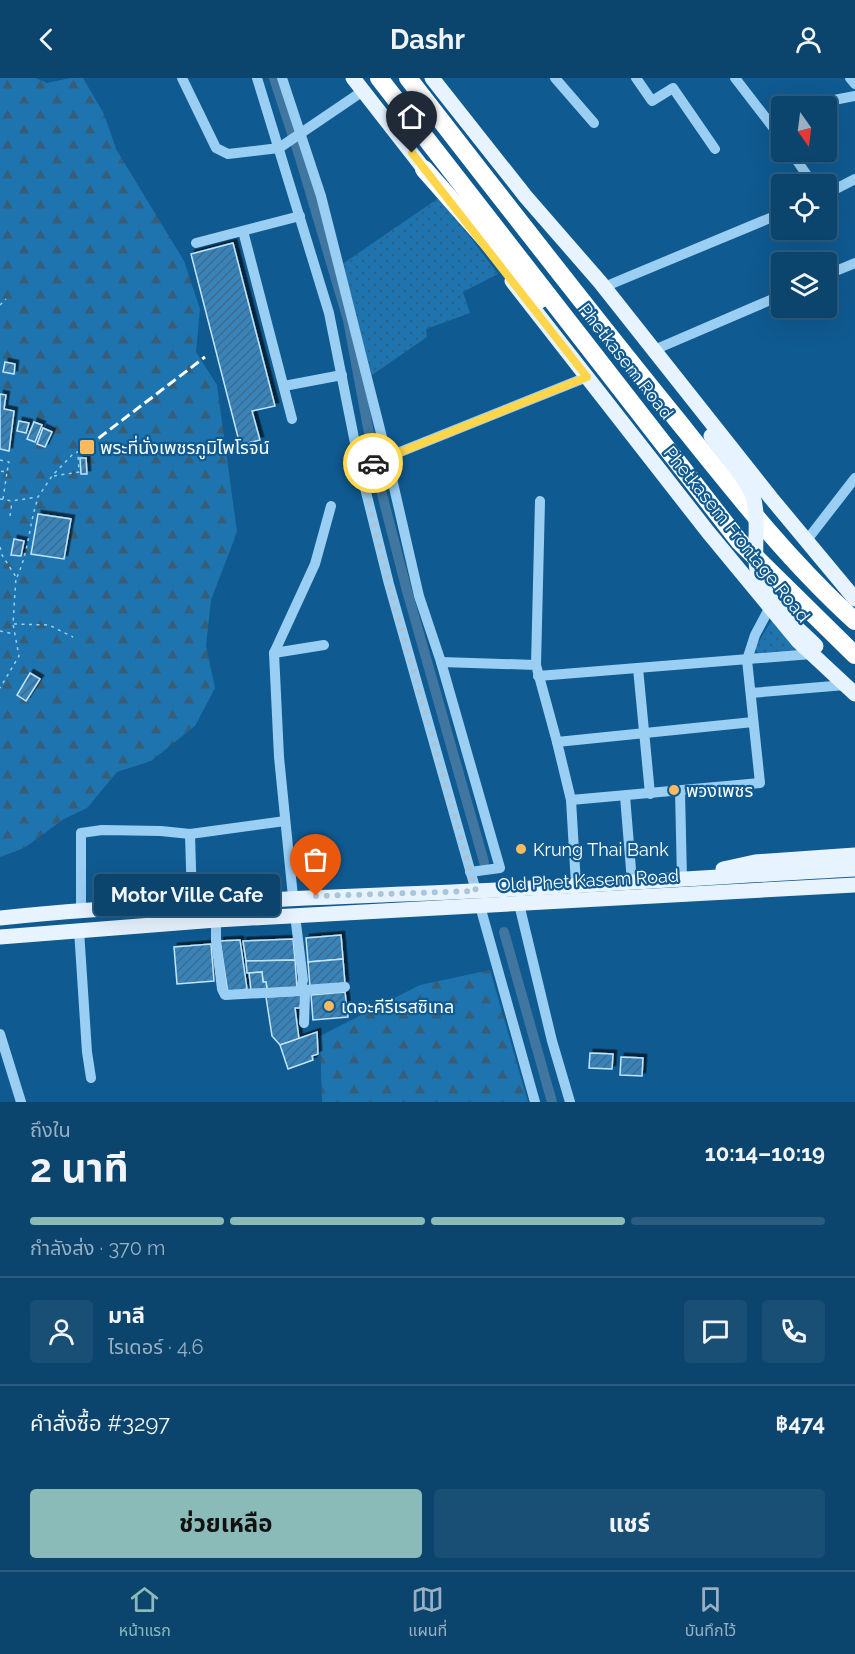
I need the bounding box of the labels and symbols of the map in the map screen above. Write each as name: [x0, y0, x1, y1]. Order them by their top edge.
pin: [386, 91, 437, 153]
north arrow: [771, 96, 837, 162]
street label: Phetkasem Road: [574, 299, 678, 423]
courier: [343, 433, 403, 493]
place label: พระที่นั่งเพชรภูมิไพโรจน์: [100, 435, 270, 460]
marker: พระที่นั่งเพชรภูมิไพโรจน์: [78, 438, 96, 456]
street label: Phetkasem Frontage Road: [660, 442, 814, 626]
place label: พวงเพชร: [686, 780, 753, 801]
marker: พวงเพชร: [667, 783, 681, 797]
pin: [290, 834, 341, 896]
place label: Krung Thai Bank: [533, 839, 669, 860]
marker: Krung Thai Bank: [514, 842, 528, 856]
street label: Old Phet Kasem Road: [497, 865, 679, 895]
callout: Motor Ville Cafe: [94, 875, 280, 917]
place label: เดอะคีรีเรสซิเทล: [341, 996, 454, 1017]
marker: เดอะคีรีเรสซิเทล: [322, 999, 336, 1013]

